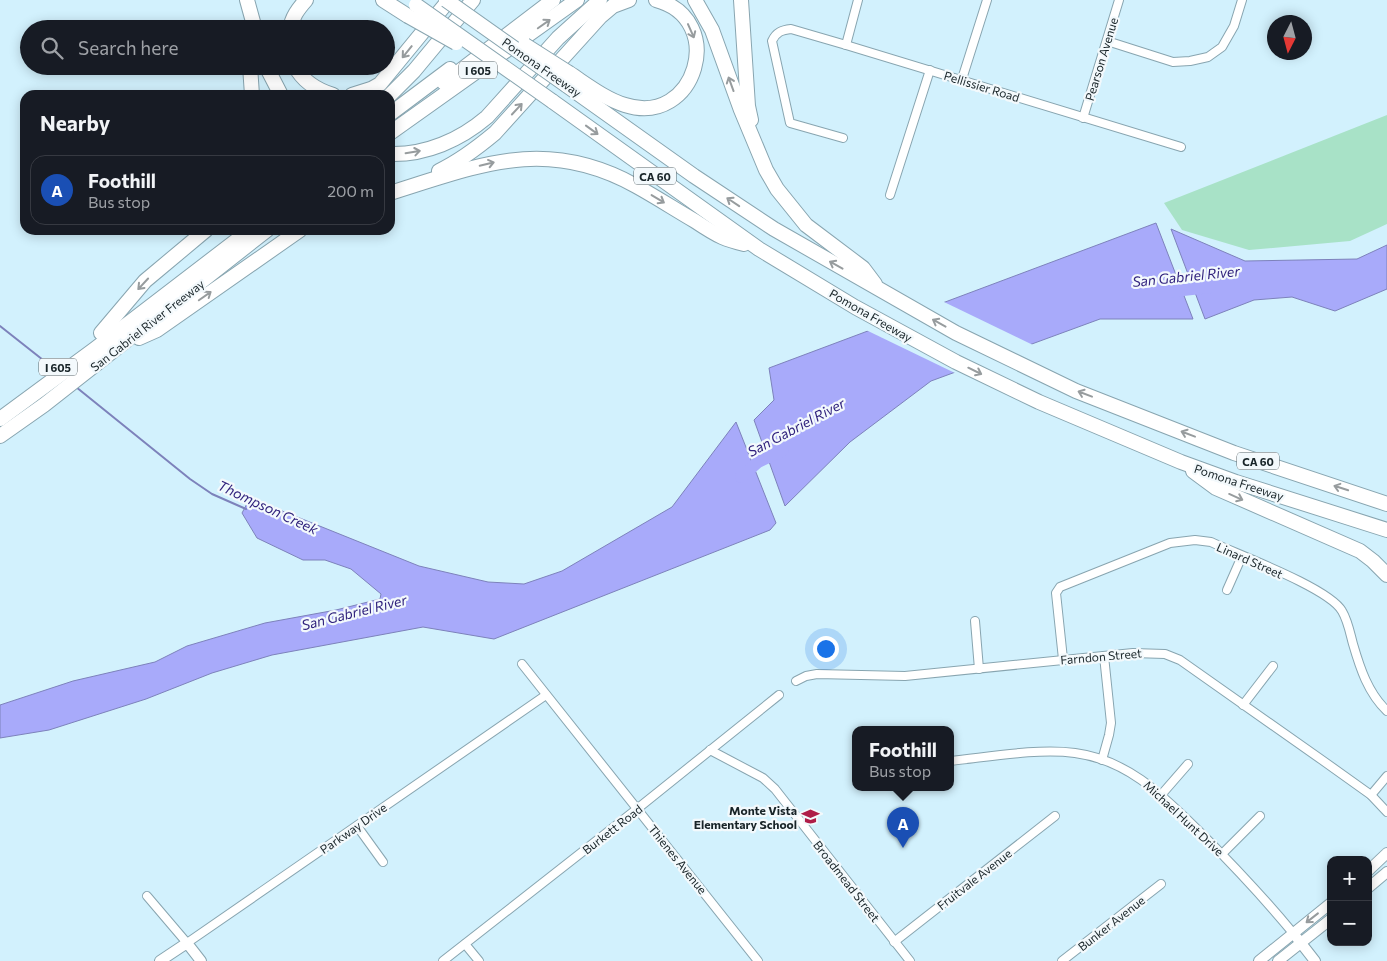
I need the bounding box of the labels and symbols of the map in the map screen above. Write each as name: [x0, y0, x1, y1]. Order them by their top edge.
north arrow: [1267, 15, 1312, 60]
street label: Pearson Avenue: [1082, 16, 1120, 102]
one-way arrow: [536, 19, 550, 29]
one-way arrow: [687, 23, 697, 38]
street label: Pomona Freeway: [500, 35, 584, 99]
one-way arrow: [401, 45, 412, 58]
road number: I 605: [459, 62, 497, 78]
street label: Pellissier Road: [943, 68, 1022, 104]
one-way arrow: [726, 77, 735, 92]
one-way arrow: [511, 103, 523, 116]
one-way arrow: [585, 125, 599, 135]
one-way arrow: [405, 147, 421, 157]
one-way arrow: [479, 159, 495, 169]
road number: CA 60: [634, 168, 676, 185]
one-way arrow: [650, 195, 664, 205]
one-way arrow: [727, 197, 741, 207]
one-way arrow: [830, 259, 844, 269]
water label: San Gabriel River: [1131, 262, 1241, 290]
street label: San Gabriel River Freeway: [87, 276, 207, 374]
one-way arrow: [137, 278, 149, 291]
street label: Pomona Freeway: [827, 286, 915, 344]
one-way arrow: [198, 291, 212, 301]
one-way arrow: [931, 318, 946, 328]
road number: I 605: [39, 358, 77, 376]
one-way arrow: [967, 367, 982, 376]
one-way arrow: [1078, 389, 1093, 398]
water label: San Gabriel River: [744, 394, 848, 460]
one-way arrow: [1181, 429, 1196, 439]
road number: CA 60: [1237, 452, 1279, 470]
street label: Pomona Freeway: [1193, 461, 1285, 503]
water label: Thompson Creek: [215, 476, 321, 538]
one-way arrow: [1333, 483, 1349, 493]
one-way arrow: [1228, 493, 1243, 503]
street label: Linard Street: [1215, 539, 1285, 581]
water label: San Gabriel River: [300, 591, 409, 633]
your location: [813, 636, 839, 662]
street label: Farndon Street: [1060, 645, 1142, 667]
street label: Michael Hunt Drive: [1141, 777, 1227, 859]
street label: Parkway Drive: [317, 800, 389, 856]
street label: Burkett Road: [579, 801, 645, 857]
place label: Monte Vista Elementary School: [694, 803, 797, 831]
school or university icon: Monte Vista Elementary School: [801, 807, 821, 827]
pin: A: [887, 807, 919, 848]
street label: Thienes Avenue: [646, 822, 710, 896]
street label: Broadmead Street: [811, 838, 883, 924]
street label: Fruitvale Avenue: [934, 846, 1014, 912]
street label: Bunker Avenue: [1075, 893, 1147, 953]
one-way arrow: [1305, 913, 1319, 923]

